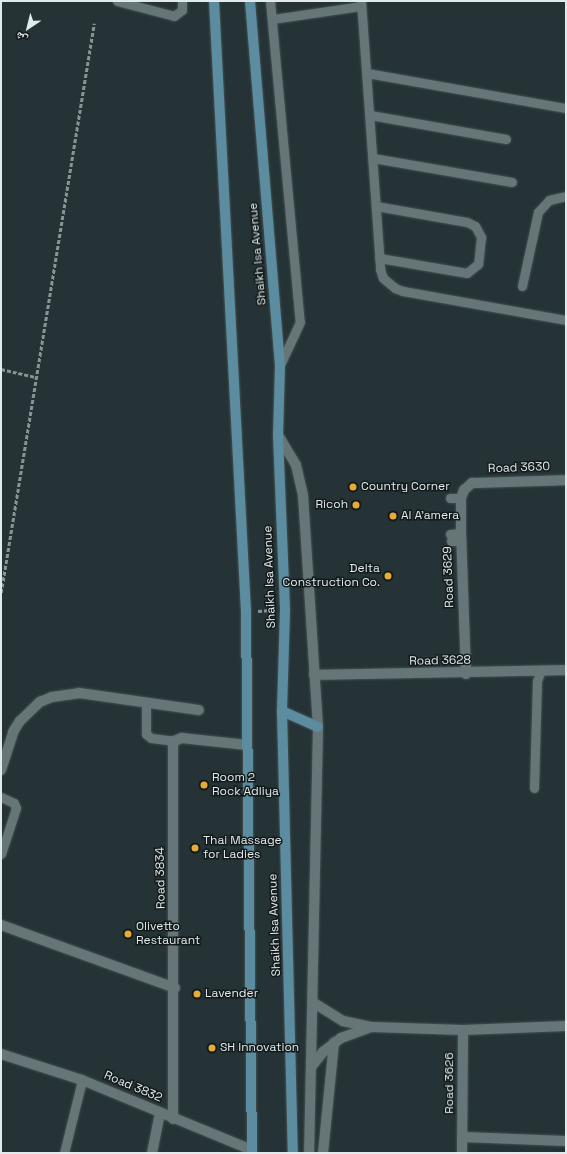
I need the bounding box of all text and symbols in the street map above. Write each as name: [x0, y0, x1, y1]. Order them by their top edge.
north arrow: [8, 8, 48, 48]
text: ش: [12, 29, 30, 47]
street label: Shaikh Isa Avenue: [246, 202, 270, 306]
street label: Road 3630: [488, 460, 550, 476]
place label: Country Corner: [361, 480, 450, 494]
marker: Country Corner: [348, 482, 358, 492]
place label: Ricoh: [316, 498, 348, 512]
marker: Ricoh: [351, 500, 361, 510]
place label: Al A'amera: [401, 509, 459, 523]
marker: Al A'amera: [388, 511, 398, 521]
street label: Shaikh Isa Avenue: [261, 525, 279, 629]
street label: Road 3629: [441, 546, 457, 608]
place label: Delta Construction Co.: [283, 562, 380, 590]
marker: Delta Construction Co.: [383, 571, 393, 581]
street label: Road 3628: [409, 653, 471, 669]
place label: Room 2 Rock Adliya: [212, 771, 279, 799]
marker: Room 2 Rock Adliya: [199, 780, 209, 790]
place label: Thai Massage for Ladies: [203, 834, 282, 862]
marker: Thai Massage for Ladies: [190, 843, 200, 853]
street label: Road 3834: [153, 847, 169, 909]
street label: Shaikh Isa Avenue: [266, 873, 284, 977]
place label: Olivetto Restaurant: [136, 920, 200, 948]
marker: Olivetto Restaurant: [123, 929, 133, 939]
place label: Lavender: [205, 987, 258, 1001]
marker: Lavender: [192, 989, 202, 999]
place label: SH Innovation: [220, 1041, 299, 1055]
marker: SH Innovation: [207, 1043, 217, 1053]
street label: Road 3626: [443, 1052, 457, 1114]
street label: Road 3832: [102, 1068, 164, 1106]

